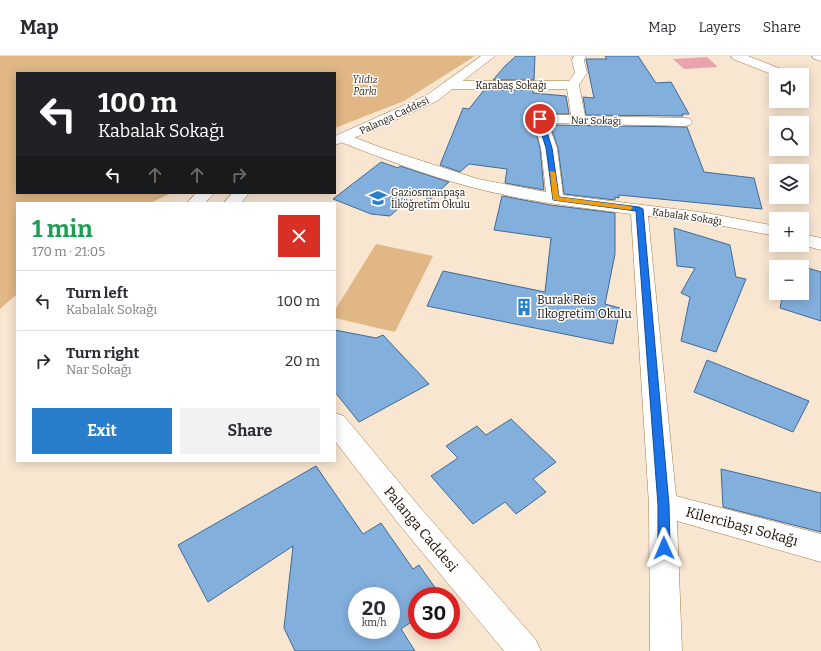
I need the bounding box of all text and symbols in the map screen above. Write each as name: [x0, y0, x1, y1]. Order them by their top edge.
text: Map: [20, 16, 59, 39]
text: Map: [648, 19, 676, 36]
text: Layers: [698, 19, 741, 36]
text: Share: [763, 19, 801, 36]
map controls: [769, 68, 809, 300]
button: sound: [769, 68, 809, 108]
park label: Yıldız Parkı: [353, 74, 378, 98]
street label: Karabaş Sokağı: [476, 79, 546, 92]
text: 100 m: [98, 86, 177, 119]
icon: left: [32, 88, 84, 140]
street label: Palanga Caddesi: [358, 95, 431, 137]
pin: [523, 102, 557, 136]
icon: arrive: [529, 108, 551, 130]
street label: Nar Sokağı: [571, 114, 621, 127]
button: search: [769, 116, 809, 156]
text: Kabalak Sokağı: [98, 120, 224, 142]
icon: left: [102, 164, 124, 186]
icon: ahead: [144, 164, 166, 186]
icon: ahead: [186, 164, 208, 186]
icon: right: [228, 164, 250, 186]
button: layers: [769, 164, 809, 204]
place label: Gaziosmanpaşa İlköğretim Okulu: [391, 187, 470, 211]
school or university icon: Gaziosmanpaşa İlköğretim Okulu: [368, 188, 388, 208]
street label: Kabalak Sokağı: [651, 205, 723, 228]
button: +: [769, 212, 809, 252]
text: 1 min: [32, 215, 93, 243]
button: close: [278, 215, 320, 257]
text: 170 m · 21:05: [32, 244, 105, 259]
button: −: [769, 260, 809, 300]
text: Turn left: [66, 284, 128, 302]
icon: left: [32, 290, 54, 312]
text: 100 m: [277, 292, 320, 310]
place label: Burak Reis Ilkogretim Okulu: [537, 293, 632, 321]
building icon: Burak Reis Ilkogretim Okulu: [514, 297, 534, 317]
text: Kabalak Sokağı: [66, 302, 157, 317]
text: Turn right: [66, 344, 139, 362]
icon: right: [32, 350, 54, 372]
text: 20 m: [285, 352, 320, 370]
text: Nar Sokağı: [66, 362, 132, 377]
button: Exit: [32, 408, 172, 454]
button: Share: [180, 408, 320, 454]
street label: Palanga Caddesi: [380, 483, 461, 575]
street label: Kilercibaşı Sokağı: [684, 503, 800, 550]
position arrow: [643, 527, 685, 569]
speed limit sign: 30: [408, 587, 460, 639]
text: 20: [362, 596, 386, 620]
text: km/h: [362, 617, 386, 629]

